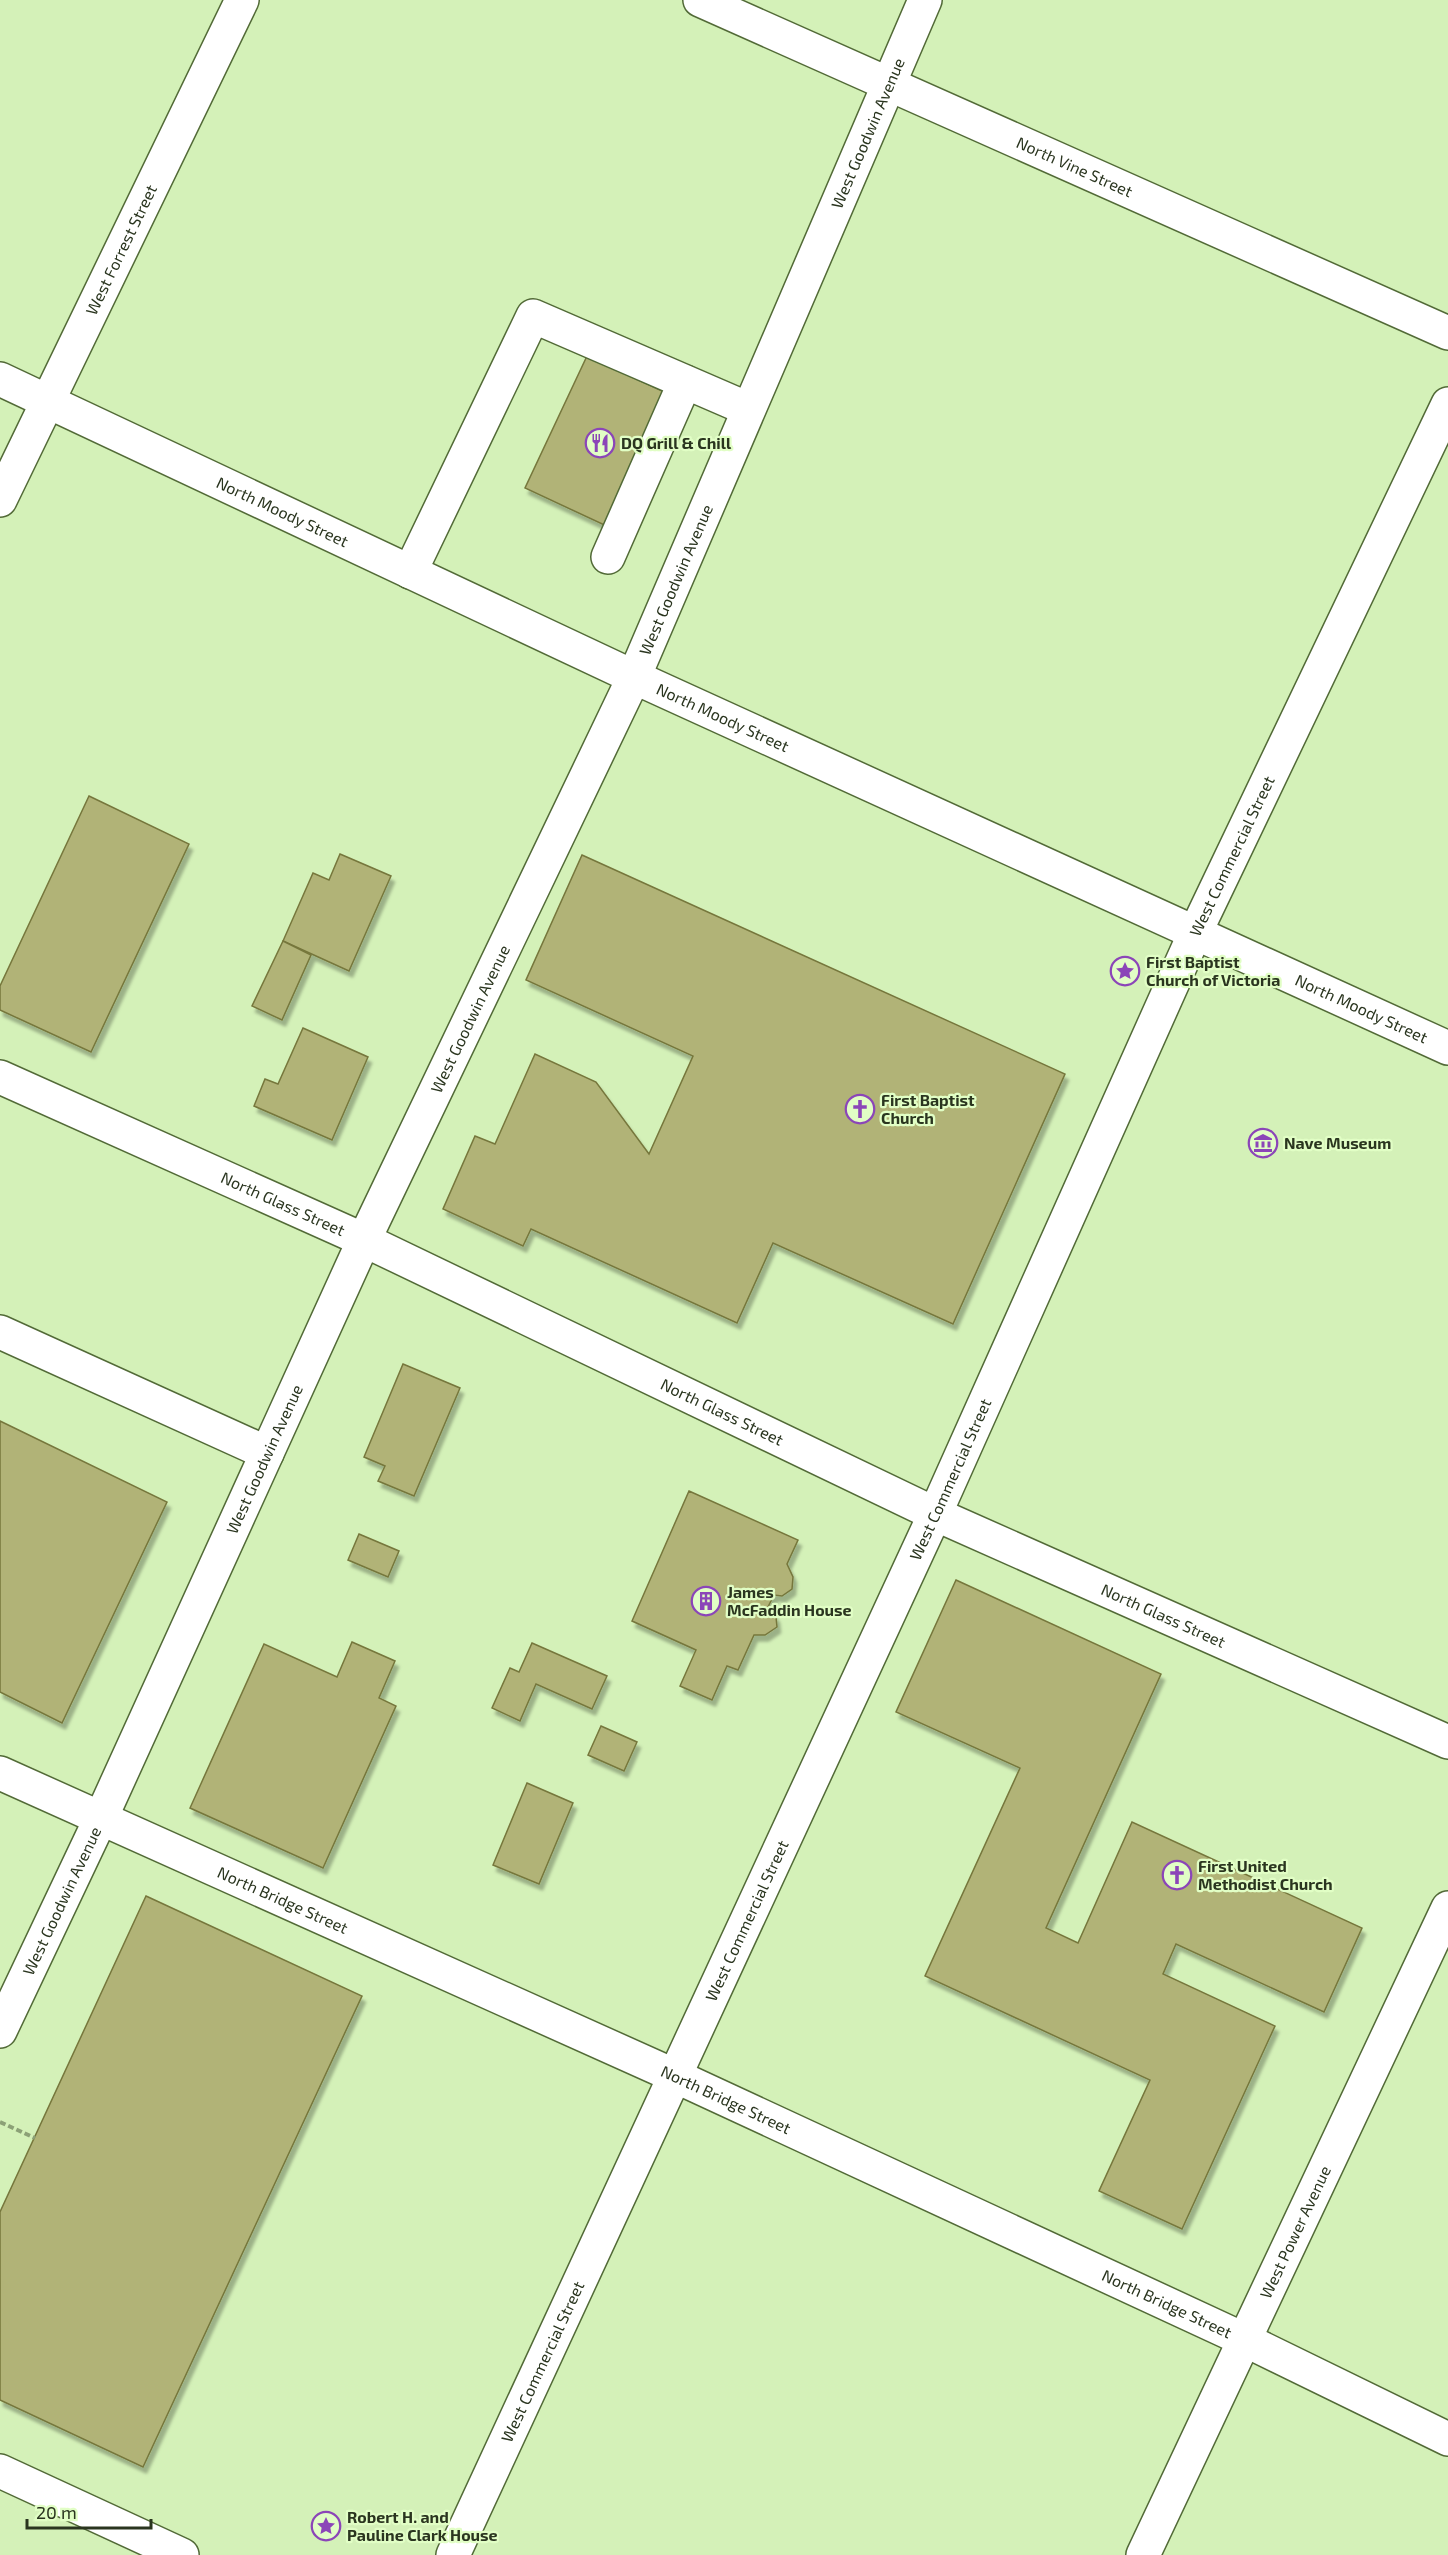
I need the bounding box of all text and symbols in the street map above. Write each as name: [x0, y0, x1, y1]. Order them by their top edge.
street label: West Goodwin Avenue: [827, 55, 908, 211]
street label: North Vine Street: [1014, 132, 1136, 200]
street label: West Forrest Street: [81, 181, 160, 318]
restaurant icon: DQ Grill & Chill: [584, 427, 616, 459]
place label: DQ Grill & Chill: [621, 433, 732, 453]
street label: North Moody Street: [214, 472, 352, 550]
street label: West Goodwin Avenue: [635, 501, 716, 658]
street label: North Moody Street: [654, 679, 792, 755]
street label: West Commercial Street: [1185, 773, 1278, 939]
street label: West Goodwin Avenue: [426, 942, 513, 1096]
place label: First Baptist Church of Victoria: [1146, 952, 1280, 989]
place icon: First Baptist Church of Victoria: [1109, 955, 1141, 987]
street label: North Moody Street: [1292, 970, 1431, 1046]
place label: First Baptist Church: [881, 1090, 975, 1127]
church icon: First Baptist Church: [844, 1093, 876, 1125]
museum icon: Nave Museum: [1247, 1127, 1279, 1159]
place label: Nave Museum: [1284, 1133, 1391, 1152]
street label: North Glass Street: [218, 1167, 348, 1239]
street label: North Glass Street: [658, 1374, 787, 1449]
street label: West Goodwin Avenue: [222, 1381, 306, 1537]
street label: West Commercial Street: [905, 1395, 994, 1563]
street label: North Glass Street: [1099, 1579, 1228, 1651]
place label: James McFaddin House: [727, 1582, 852, 1619]
building icon: James McFaddin House: [690, 1585, 722, 1617]
street label: West Goodwin Avenue: [18, 1823, 104, 1978]
street label: West Commercial Street: [701, 1837, 792, 2004]
place label: First United Methodist Church: [1198, 1856, 1333, 1893]
church icon: First United Methodist Church: [1161, 1859, 1193, 1891]
street label: North Bridge Street: [215, 1862, 351, 1937]
street label: North Bridge Street: [658, 2061, 794, 2137]
street label: West Power Avenue: [1255, 2163, 1334, 2301]
street label: North Bridge Street: [1099, 2265, 1235, 2342]
street label: West Commercial Street: [497, 2278, 588, 2445]
scale bar: [27, 2492, 152, 2530]
text: 20 m: [36, 2501, 77, 2523]
place label: Robert H. and Pauline Clark House: [347, 2507, 498, 2544]
place icon: Robert H. and Pauline Clark House: [310, 2510, 342, 2542]

